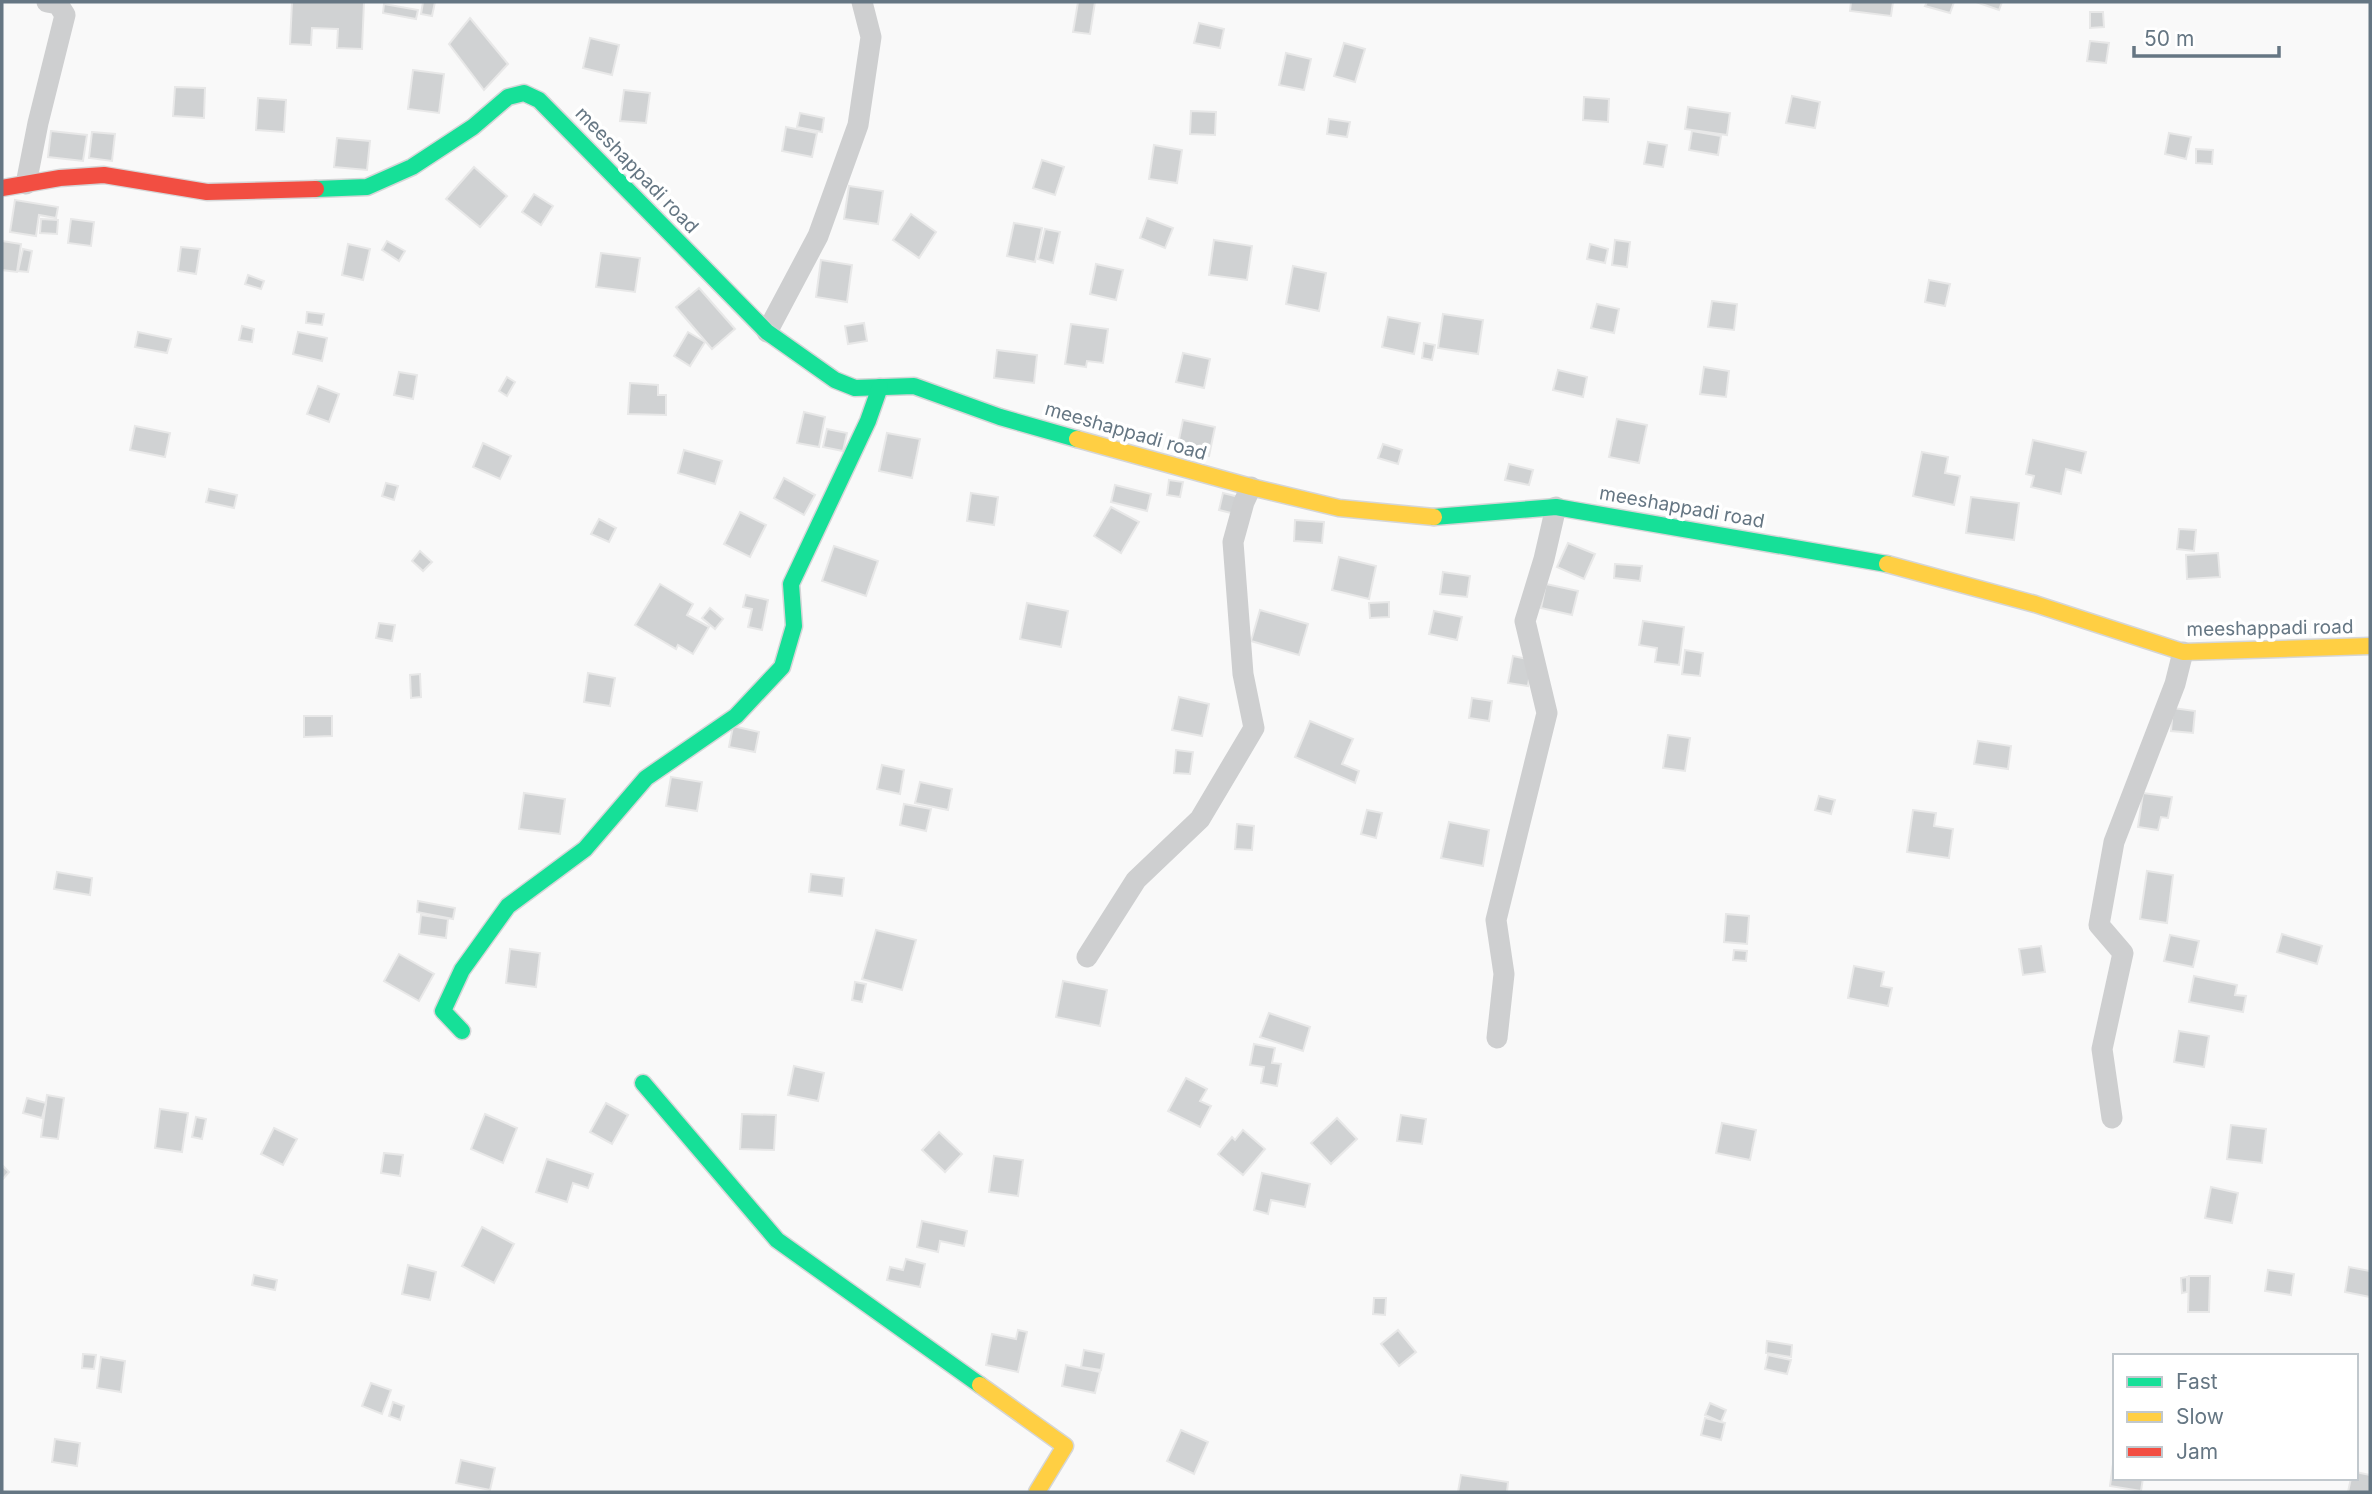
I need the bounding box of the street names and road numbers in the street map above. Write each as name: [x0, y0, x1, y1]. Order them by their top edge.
street label: meeshappadi road: [571, 102, 703, 238]
street label: meeshappadi road: [1042, 397, 1210, 465]
street label: meeshappadi road: [1598, 481, 1766, 533]
street label: meeshappadi road: [2186, 615, 2354, 641]

